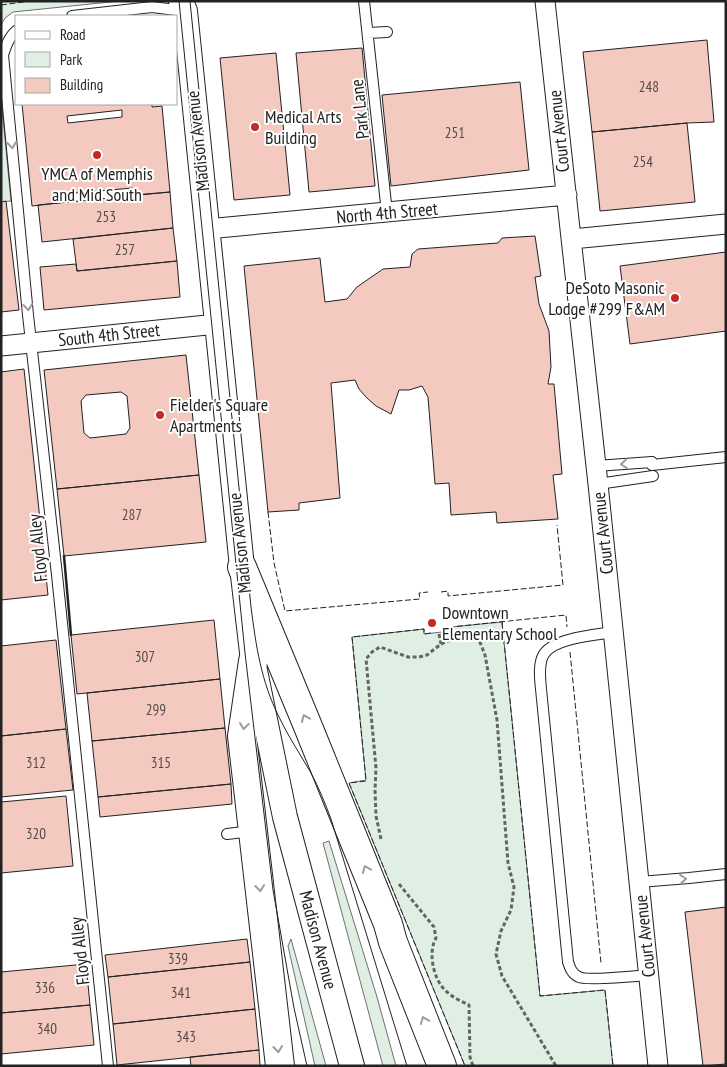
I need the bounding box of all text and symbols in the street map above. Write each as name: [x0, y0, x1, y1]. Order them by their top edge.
legend: [15, 15, 178, 105]
text: Road: [60, 25, 86, 44]
text: Park: [60, 50, 82, 69]
text: Building: [60, 75, 103, 94]
house number: 248: [639, 77, 659, 96]
street label: Park Lane: [345, 78, 374, 140]
street label: Court Avenue: [543, 89, 574, 173]
street label: Madison Avenue: [181, 90, 214, 192]
place label: Medical Arts Building: [265, 105, 342, 149]
marker: Medical Arts Building: [249, 121, 261, 133]
house number: 251: [445, 123, 465, 142]
one-way arrow: [6, 141, 17, 149]
marker: YMCA of Memphis and Mid South: [91, 149, 103, 161]
house number: 254: [633, 152, 653, 171]
place label: YMCA of Memphis and Mid South: [41, 162, 153, 206]
street label: North 4th Street: [335, 197, 439, 228]
house number: 253: [96, 207, 116, 226]
house number: 257: [115, 240, 135, 259]
place label: DeSoto Masonic Lodge #299 F&AM: [548, 276, 666, 320]
marker: DeSoto Masonic Lodge #299 F&AM: [669, 292, 681, 304]
one-way arrow: [22, 303, 33, 311]
street label: South 4th Street: [57, 318, 161, 351]
place label: Fielder's Square Apartments: [170, 393, 268, 437]
marker: Fielder's Square Apartments: [154, 409, 166, 421]
one-way arrow: [620, 458, 628, 469]
street label: Court Avenue: [587, 491, 618, 575]
street label: Madison Avenue: [223, 492, 256, 594]
house number: 287: [122, 505, 142, 524]
street label: Floyd Alley: [22, 513, 52, 583]
place label: Downtown Elementary School: [442, 601, 558, 645]
marker: Downtown Elementary School: [426, 617, 438, 629]
house number: 307: [135, 647, 155, 666]
house number: 299: [146, 700, 166, 719]
one-way arrow: [300, 714, 311, 723]
one-way arrow: [239, 723, 250, 731]
house number: 312: [26, 753, 46, 772]
house number: 315: [151, 753, 171, 772]
house number: 320: [26, 824, 46, 843]
one-way arrow: [361, 865, 372, 874]
one-way arrow: [679, 873, 687, 884]
one-way arrow: [254, 884, 265, 892]
street label: Madison Avenue: [294, 888, 343, 992]
street label: Court Avenue: [629, 894, 660, 978]
street label: Floyd Alley: [64, 916, 94, 986]
house number: 339: [168, 949, 188, 968]
house number: 336: [35, 978, 55, 997]
house number: 341: [171, 983, 191, 1002]
one-way arrow: [420, 1017, 430, 1025]
house number: 340: [37, 1019, 57, 1038]
house number: 343: [176, 1027, 196, 1046]
one-way arrow: [272, 1045, 283, 1053]

